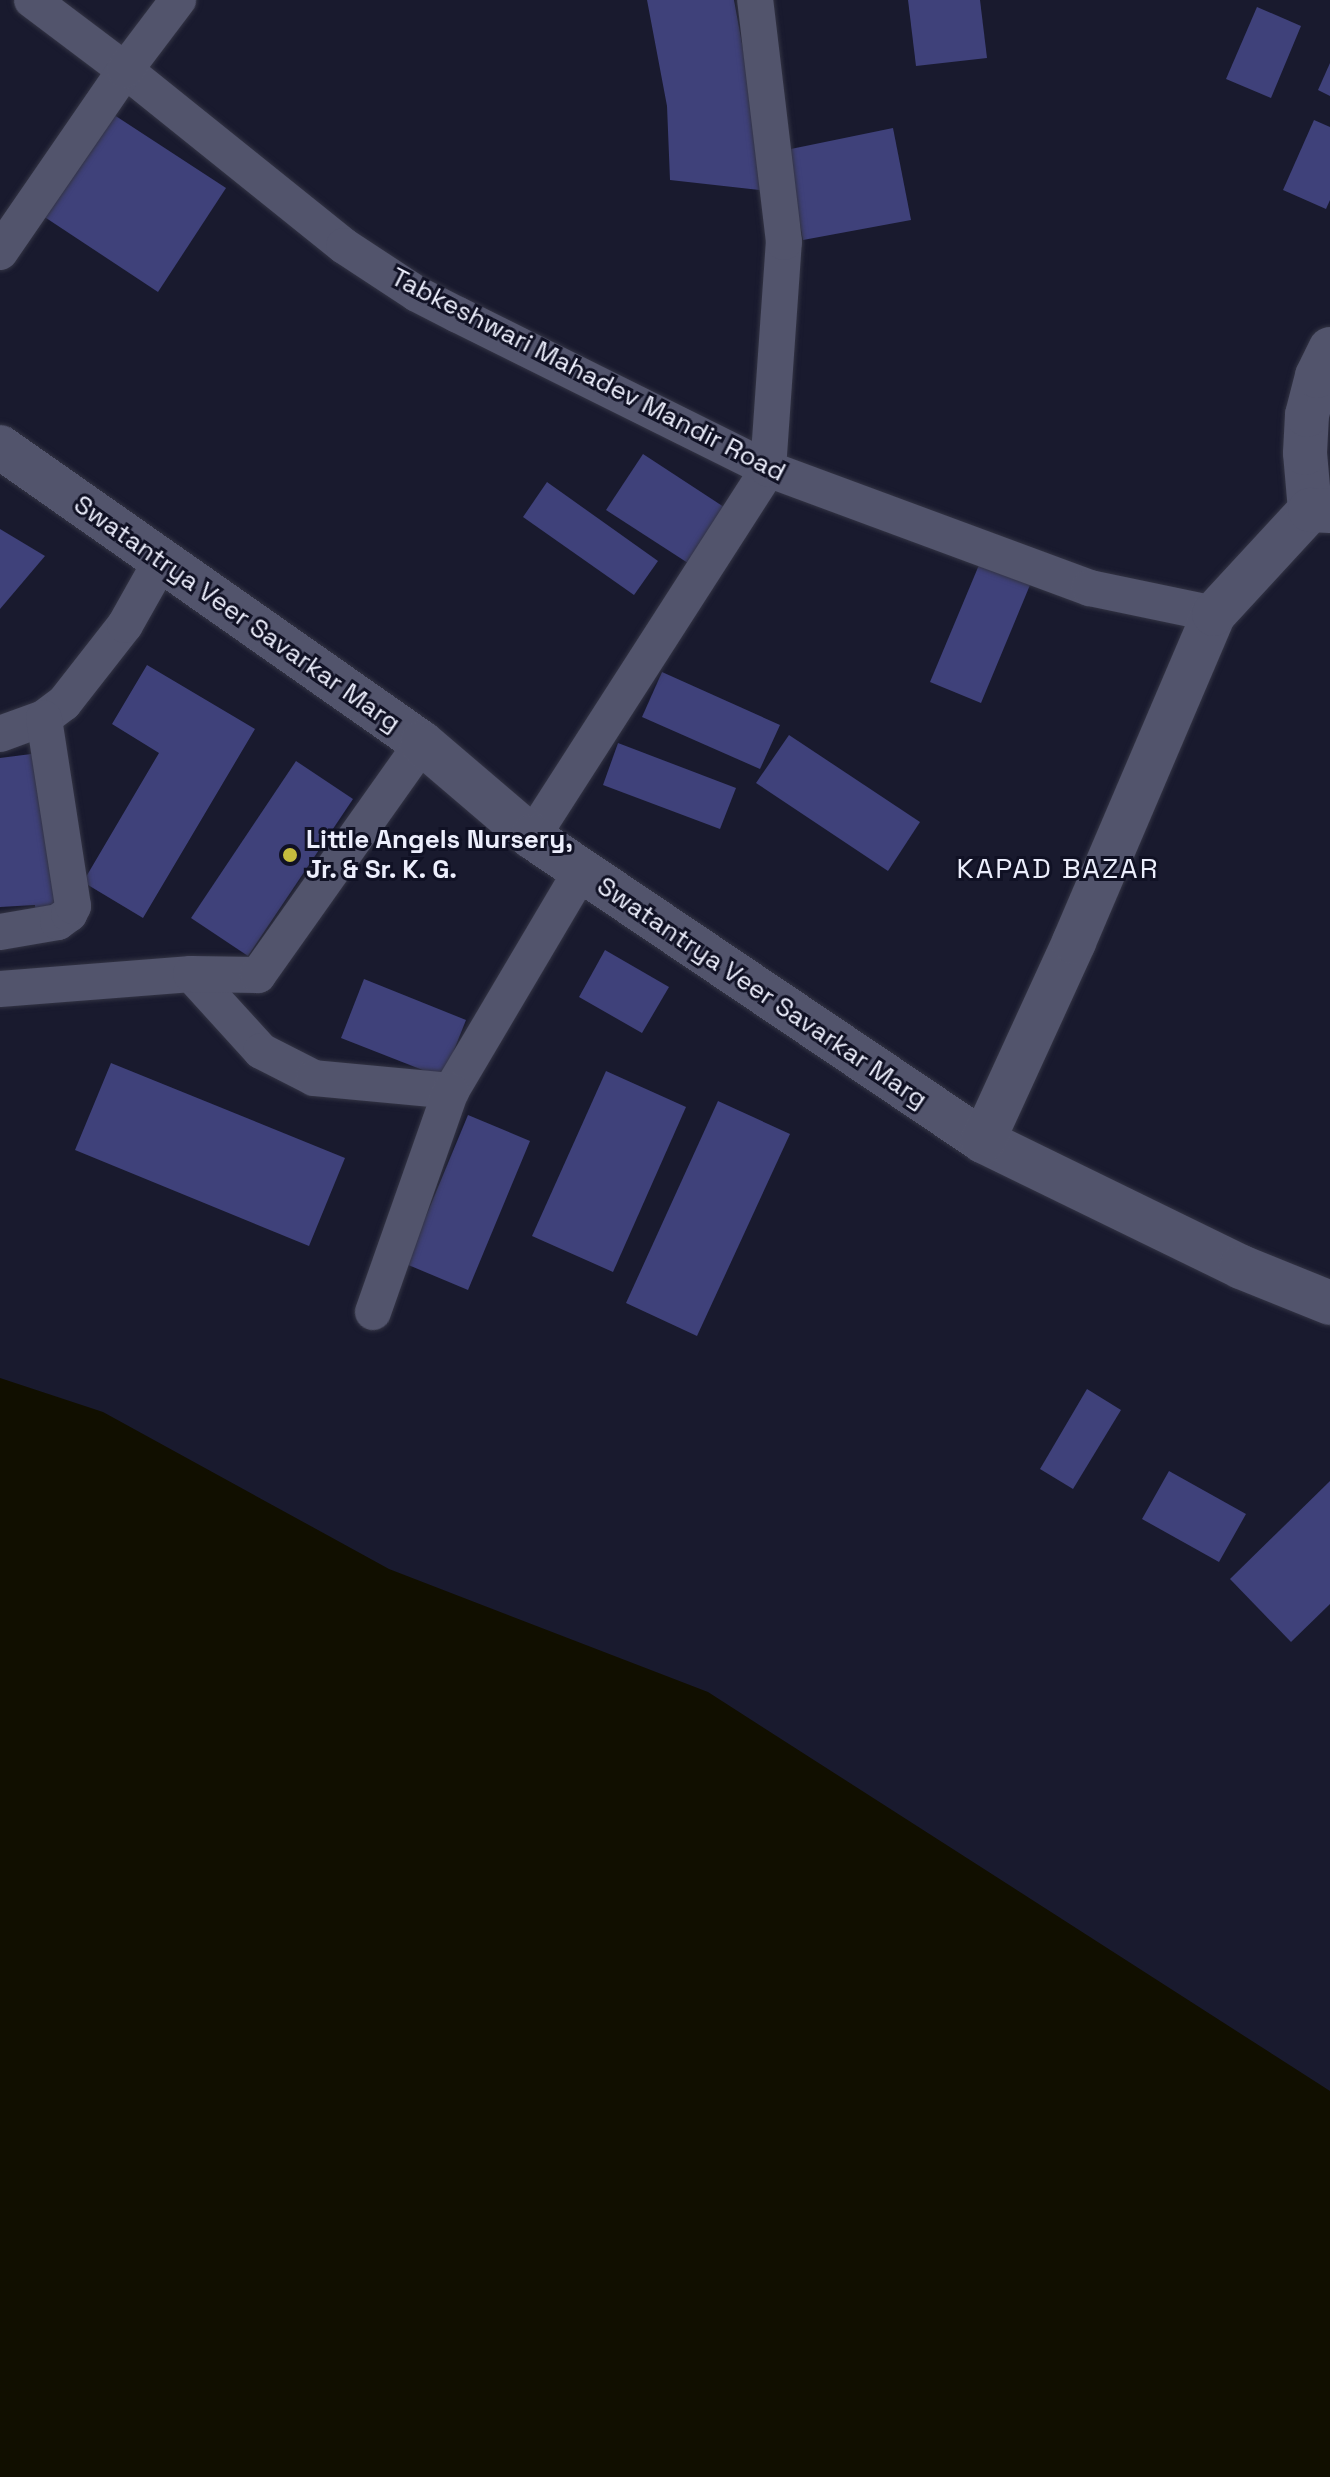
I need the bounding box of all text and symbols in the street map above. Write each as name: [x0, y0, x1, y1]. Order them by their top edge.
street label: Tabkeshwari Mahadev Mandir Road: [386, 262, 790, 488]
street label: Swatantrya Veer Savarkar Marg: [68, 489, 406, 739]
place label: Little Angels Nursery, Jr. & Sr. K. G.: [306, 824, 573, 886]
marker: Little Angels Nursery, Jr. & Sr. K. G.: [281, 846, 299, 864]
district label: KAPAD BAZAR: [957, 851, 1159, 885]
street label: Swatantrya Veer Savarkar Marg: [591, 870, 933, 1116]

